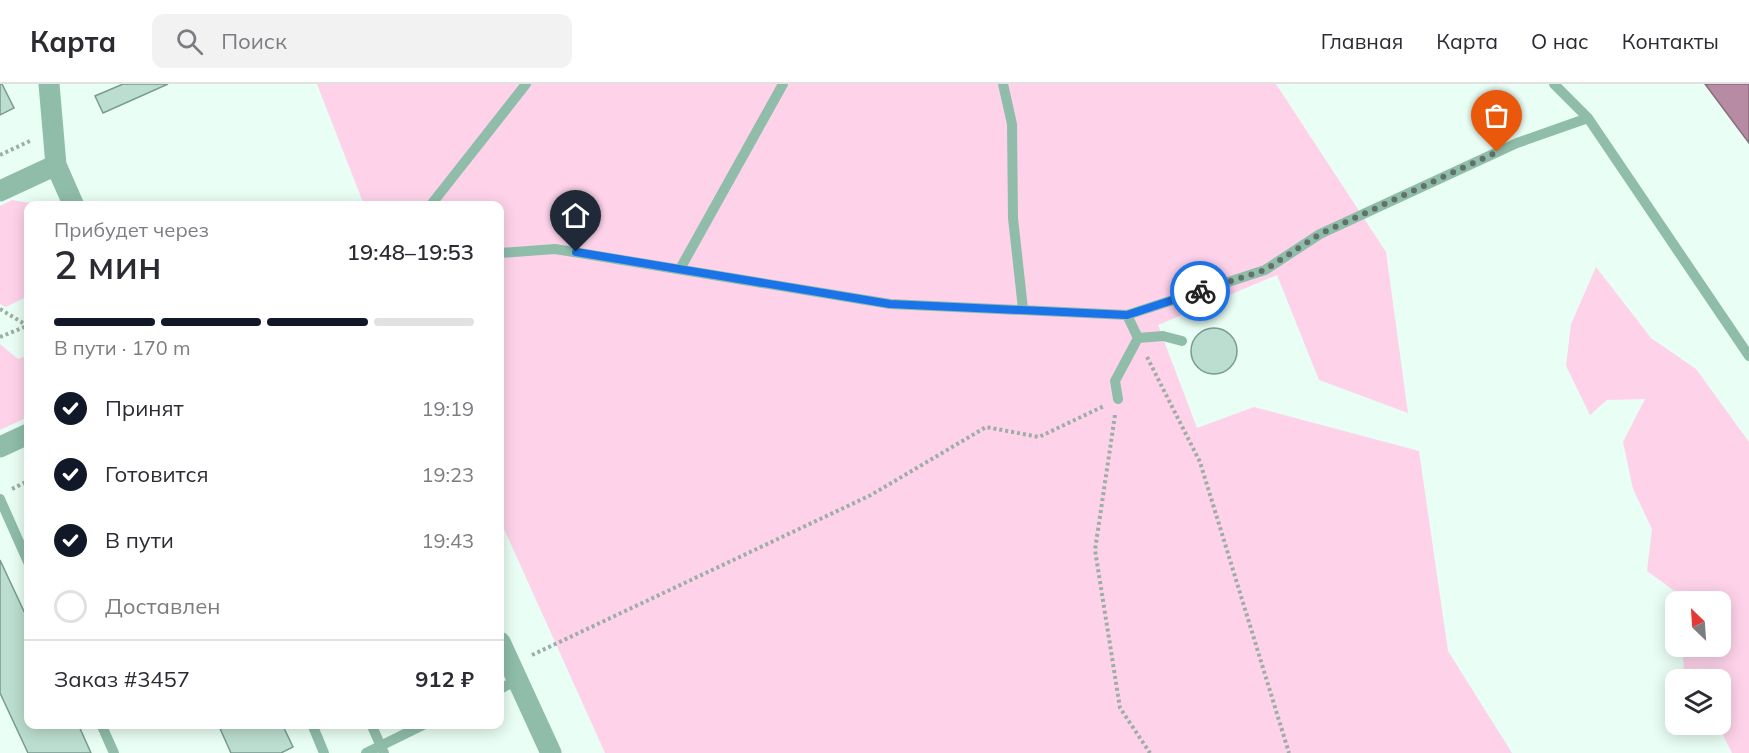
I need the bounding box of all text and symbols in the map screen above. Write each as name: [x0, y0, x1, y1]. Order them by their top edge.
search box: [152, 14, 572, 68]
text: Карта: [30, 24, 116, 59]
icon: search: [173, 25, 206, 58]
text: Поиск: [221, 27, 287, 55]
text: Главная: [1321, 28, 1403, 54]
text: Карта: [1436, 28, 1498, 54]
text: О нас: [1531, 28, 1589, 54]
text: Контакты: [1622, 28, 1719, 54]
pin: [1471, 90, 1522, 152]
icon: bag: [1480, 99, 1513, 132]
pin: [550, 190, 601, 252]
icon: home: [559, 199, 592, 232]
text: Прибудет через: [54, 217, 209, 242]
text: 19:48–19:53: [347, 238, 474, 266]
text: 2 мин: [54, 240, 162, 289]
courier: [1170, 261, 1230, 321]
icon: bike: [1184, 275, 1217, 308]
text: В пути · 170 m: [54, 335, 190, 360]
icon: check: [54, 392, 87, 425]
text: Принят: [105, 394, 184, 422]
text: 19:19: [421, 396, 474, 421]
icon: check: [54, 458, 87, 491]
text: Готовится: [105, 460, 209, 488]
text: 19:23: [421, 462, 474, 487]
icon: check: [54, 524, 87, 557]
text: В пути: [105, 526, 174, 554]
text: 19:43: [421, 528, 474, 553]
north arrow: [1665, 591, 1731, 657]
map controls: [1665, 591, 1731, 735]
text: Доставлен: [105, 592, 221, 620]
text: Заказ #3457: [54, 665, 190, 693]
text: 912 ₽: [415, 665, 474, 693]
button: layers: [1665, 669, 1731, 735]

